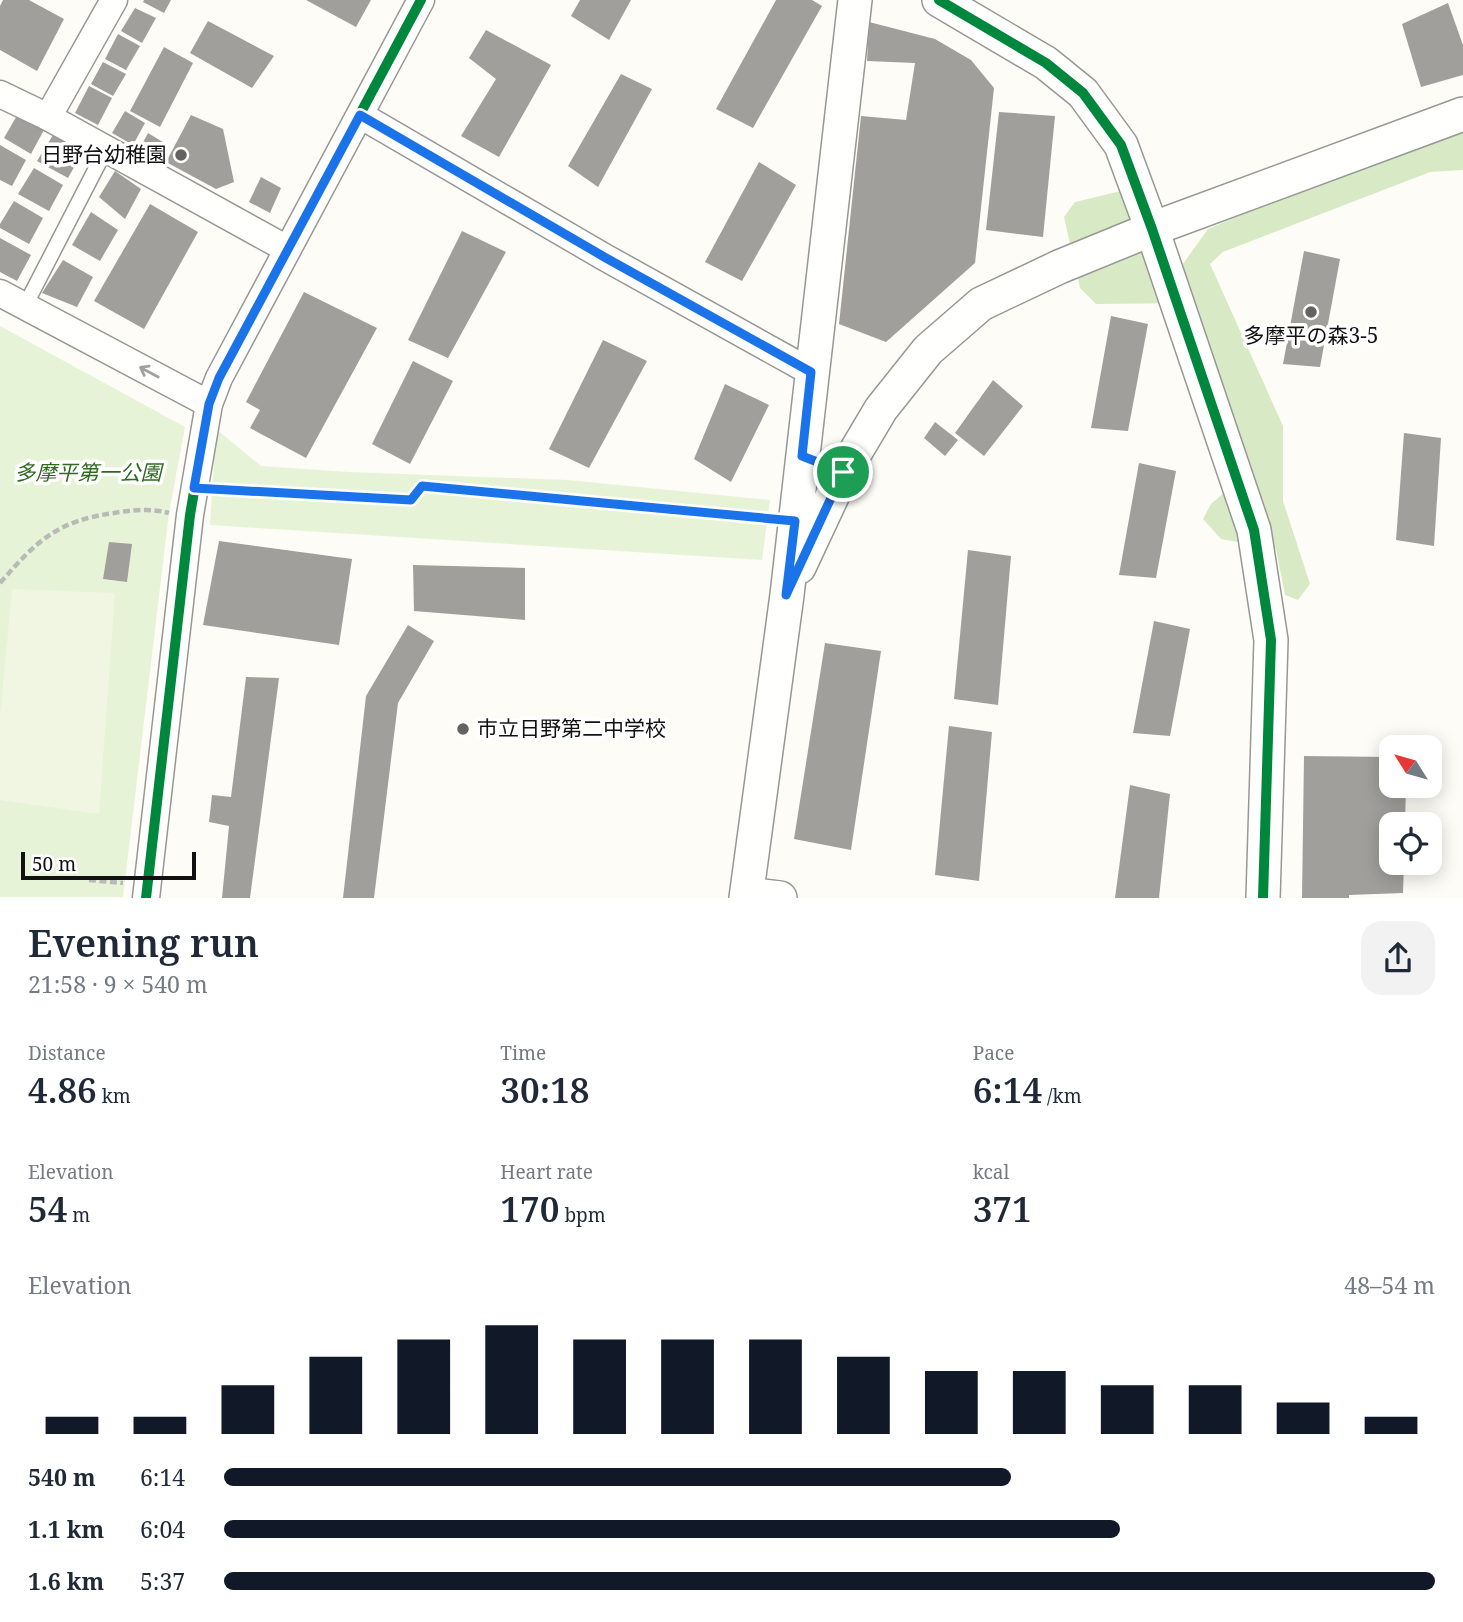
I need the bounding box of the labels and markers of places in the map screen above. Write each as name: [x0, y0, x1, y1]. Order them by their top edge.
place label: 日野台幼稚園: [41, 140, 167, 168]
marker: 日野台幼稚園: [173, 147, 189, 163]
marker: 多摩平の森3-5: [1303, 304, 1319, 320]
place label: 多摩平の森3-5: [1244, 321, 1379, 349]
pin: [813, 442, 873, 502]
place label: 市立日野第二中学校: [477, 714, 666, 742]
marker: 市立日野第二中学校: [455, 721, 471, 737]

